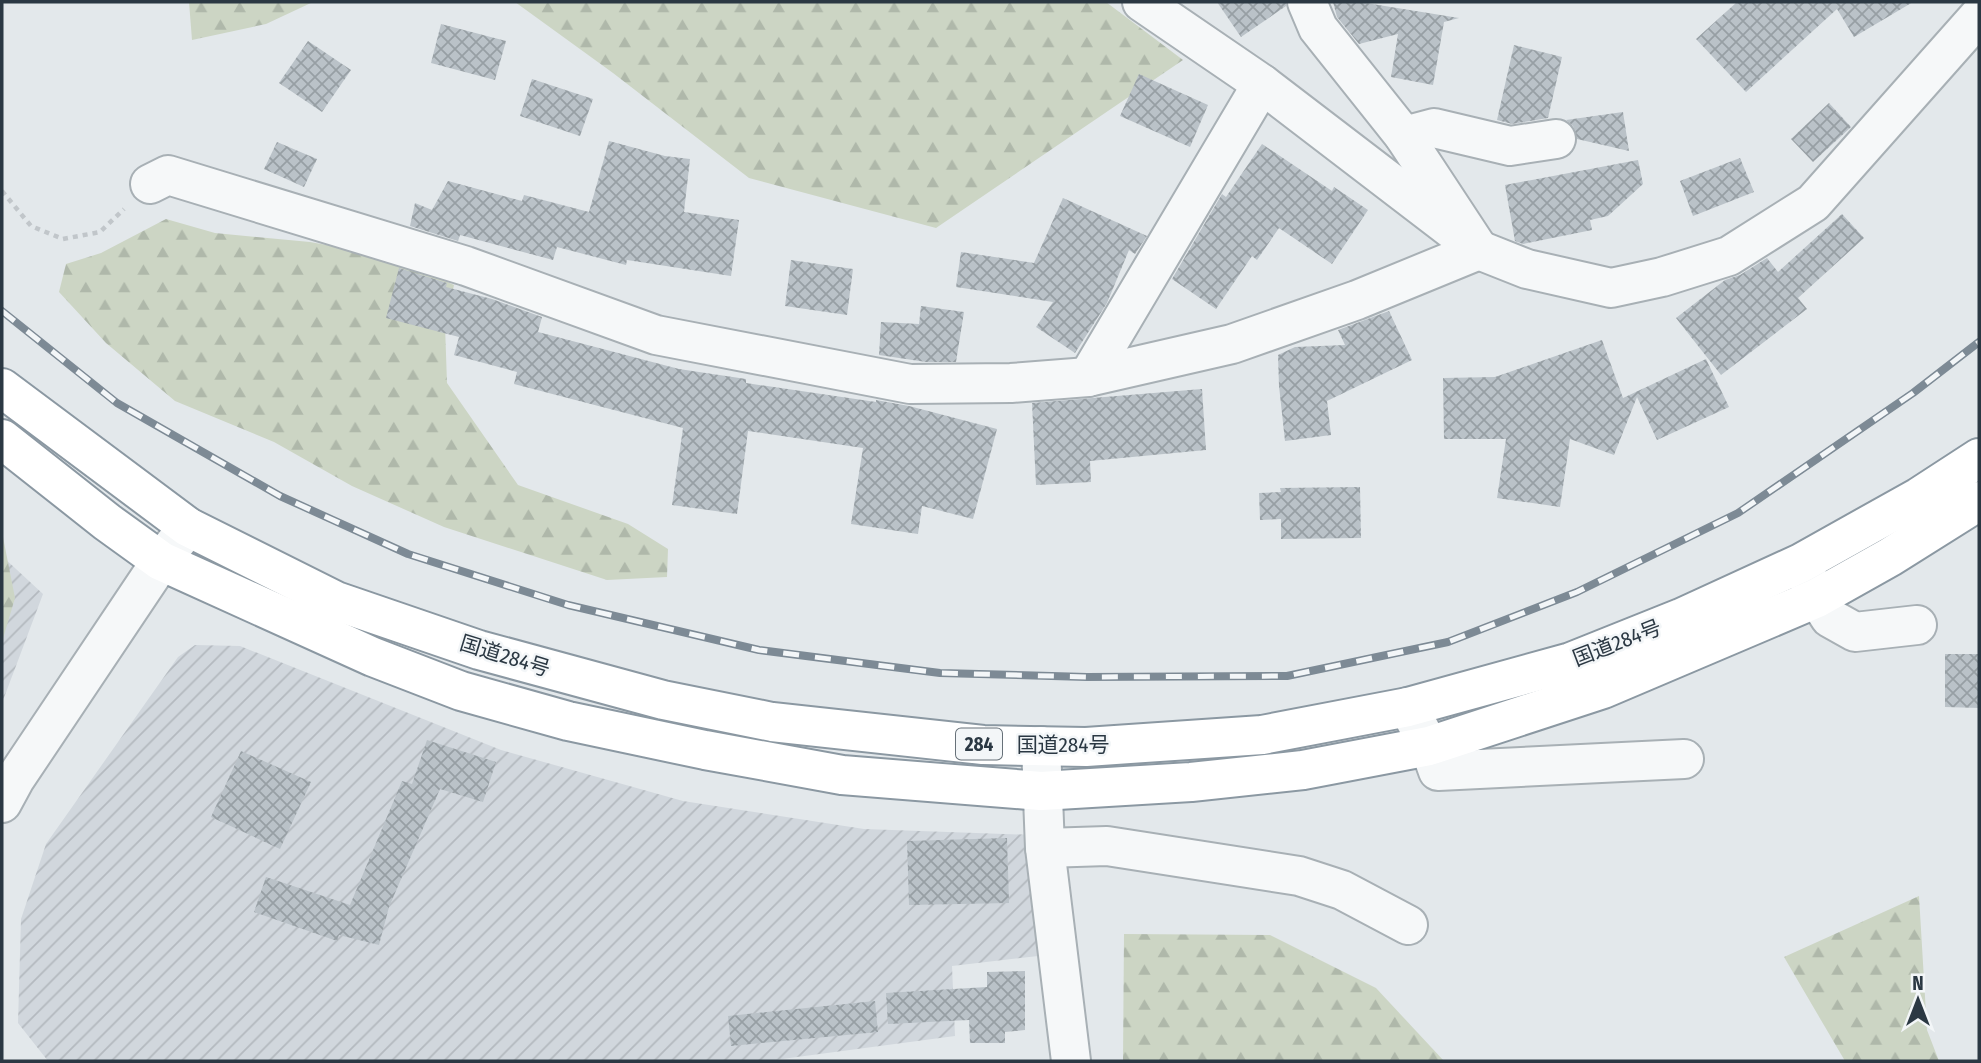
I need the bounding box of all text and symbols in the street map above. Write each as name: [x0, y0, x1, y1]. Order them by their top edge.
street label: 国道284号: [1569, 614, 1665, 672]
street label: 国道284号: [457, 630, 553, 682]
road number: 284: [956, 729, 1002, 760]
street label: 国道284号: [1017, 732, 1109, 758]
north arrow: [1883, 965, 1953, 1035]
text: N: [1912, 972, 1924, 995]

